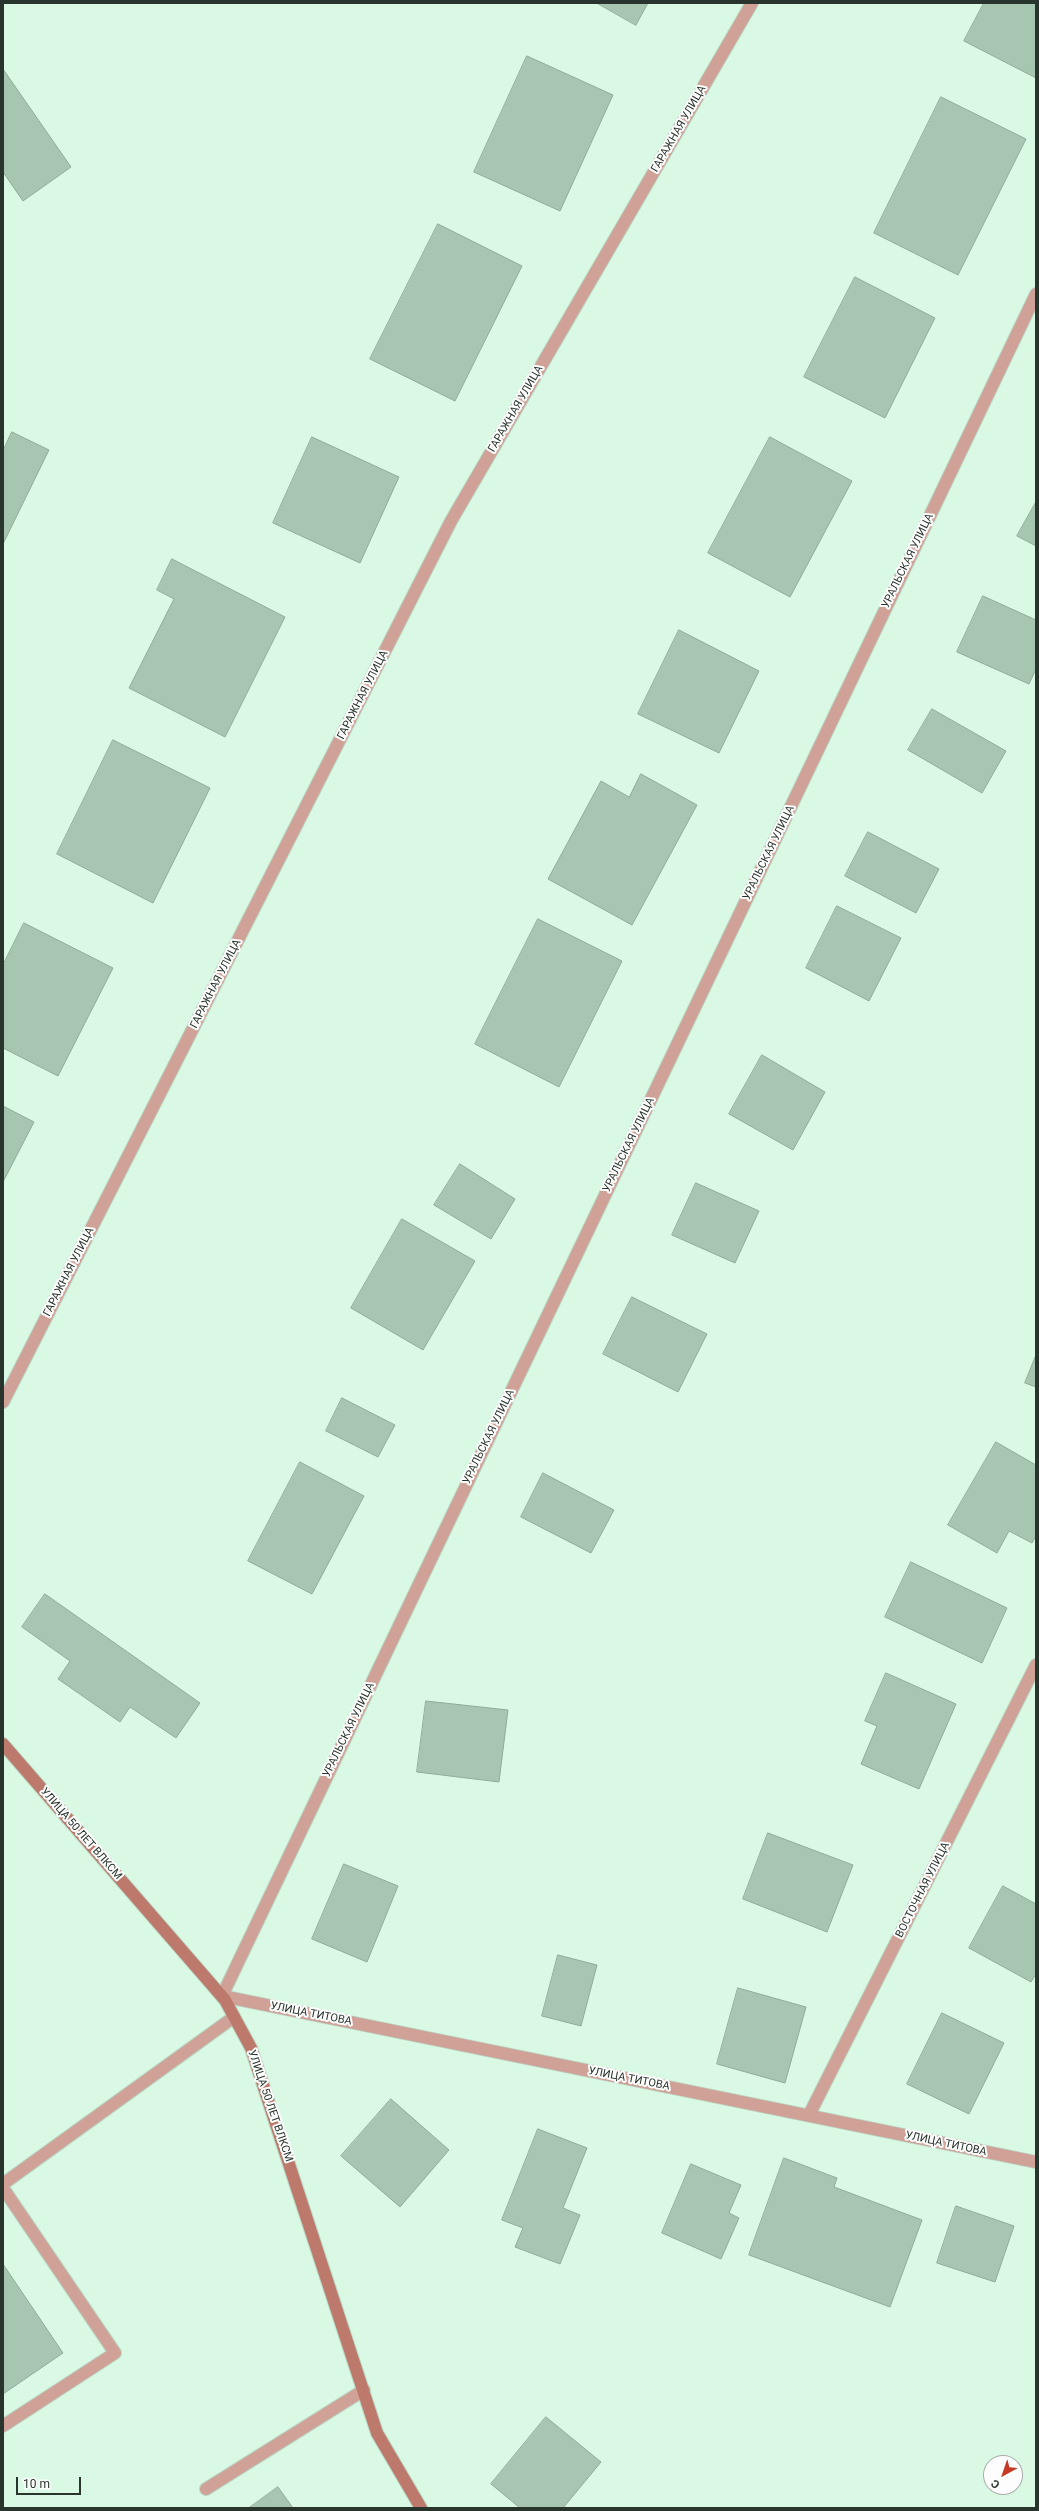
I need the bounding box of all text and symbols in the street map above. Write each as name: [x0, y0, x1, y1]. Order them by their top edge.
street label: ГАРАЖНАЯ УЛИЦА: [649, 83, 709, 175]
street label: ГАРАЖНАЯ УЛИЦА: [486, 363, 546, 455]
street label: УРАЛЬСКАЯ УЛИЦА: [879, 511, 937, 611]
street label: ГАРАЖНАЯ УЛИЦА: [335, 648, 391, 742]
street label: УРАЛЬСКАЯ УЛИЦА: [740, 803, 798, 903]
street label: ГАРАЖНАЯ УЛИЦА: [188, 937, 244, 1031]
street label: УРАЛЬСКАЯ УЛИЦА: [600, 1095, 658, 1195]
street label: ГАРАЖНАЯ УЛИЦА: [41, 1225, 97, 1319]
street label: УРАЛЬСКАЯ УЛИЦА: [460, 1387, 518, 1487]
street label: УРАЛЬСКАЯ УЛИЦА: [320, 1680, 378, 1780]
street label: УЛИЦА 50 ЛЕТ ВЛКСМ: [38, 1785, 124, 1883]
street label: ВОСТОЧНАЯ УЛИЦА: [893, 1840, 953, 1940]
street label: УЛИЦА ТИТОВА: [269, 2000, 353, 2028]
street label: УЛИЦА 50 ЛЕТ ВЛКСМ: [245, 2048, 295, 2164]
street label: УЛИЦА ТИТОВА: [587, 2065, 671, 2093]
street label: УЛИЦА ТИТОВА: [904, 2129, 988, 2159]
north arrow: [983, 2455, 1023, 2495]
scale bar: [18, 2469, 83, 2495]
text: 10 m: [23, 2477, 50, 2491]
text: С: [989, 2477, 1003, 2491]

